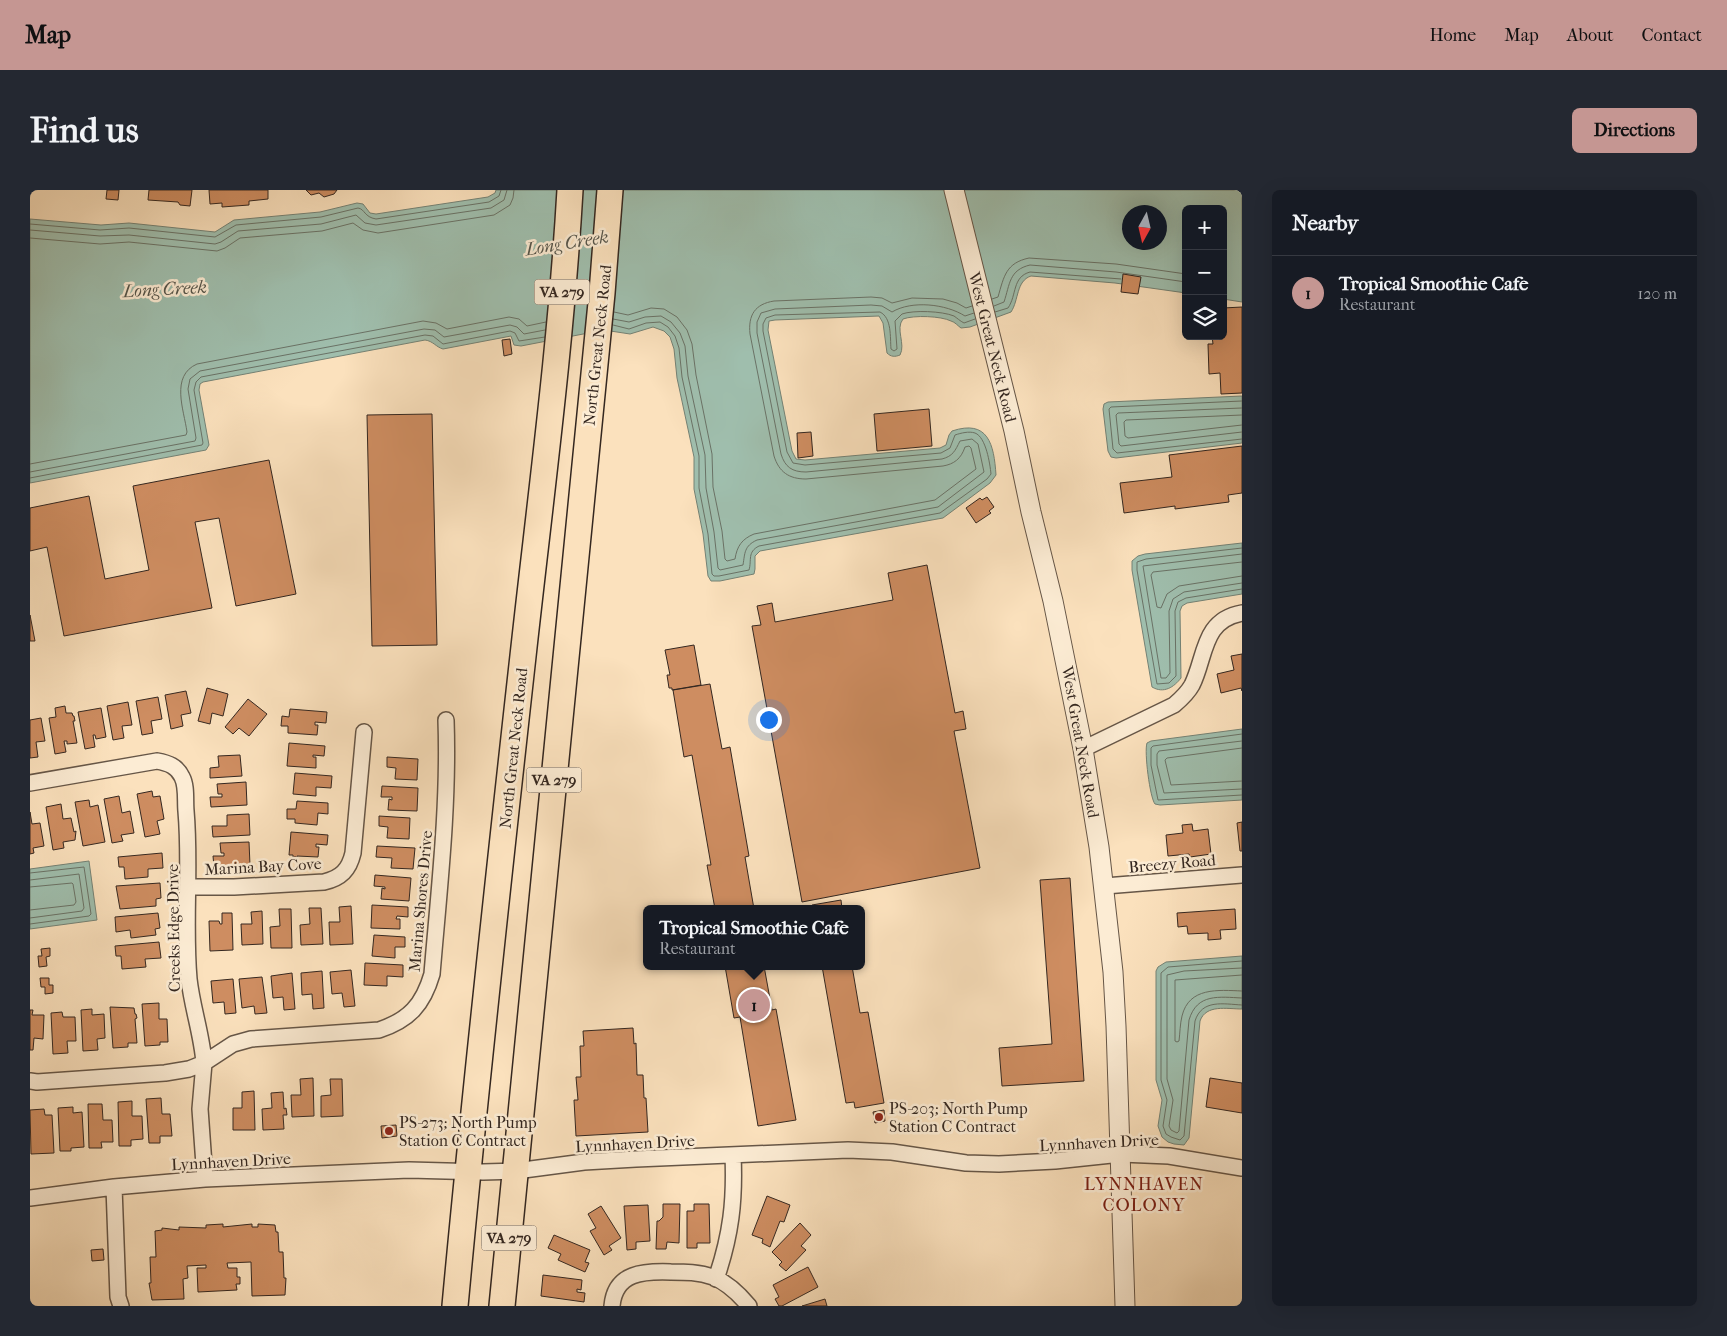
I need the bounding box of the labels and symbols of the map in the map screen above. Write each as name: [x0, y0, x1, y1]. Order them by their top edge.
north arrow: [1122, 205, 1167, 250]
water label: Long Creek: [522, 227, 610, 261]
street label: North Great Neck Road: [580, 264, 615, 426]
street label: West Great Neck Road: [964, 269, 1020, 424]
water label: Long Creek: [121, 277, 208, 302]
road number: VA 279: [534, 280, 590, 304]
street label: West Great Neck Road: [1058, 664, 1103, 820]
street label: North Great Neck Road: [496, 667, 531, 829]
your location: [756, 707, 782, 733]
road number: VA 279: [526, 768, 582, 792]
street label: Marina Shores Drive: [405, 829, 436, 973]
street label: Breezy Road: [1128, 850, 1217, 877]
street label: Marina Bay Cove: [204, 854, 322, 879]
street label: Creeks Edge Drive: [163, 864, 184, 992]
pin: 1: [738, 986, 770, 1024]
place label: PS-203; North Pump Station C Contract: [889, 1099, 1028, 1136]
marker: PS-203; North Pump Station C Contract: [873, 1111, 885, 1123]
place label: PS-273; North Pump Station C Contract: [399, 1113, 537, 1150]
marker: PS-273; North Pump Station C Contract: [383, 1125, 395, 1137]
street label: Lynnhaven Drive: [1039, 1130, 1159, 1155]
street label: Lynnhaven Drive: [575, 1131, 695, 1156]
street label: Lynnhaven Drive: [171, 1149, 291, 1174]
district label: LYNNHAVEN COLONY: [1084, 1174, 1204, 1216]
road number: VA 279: [482, 1226, 536, 1250]

